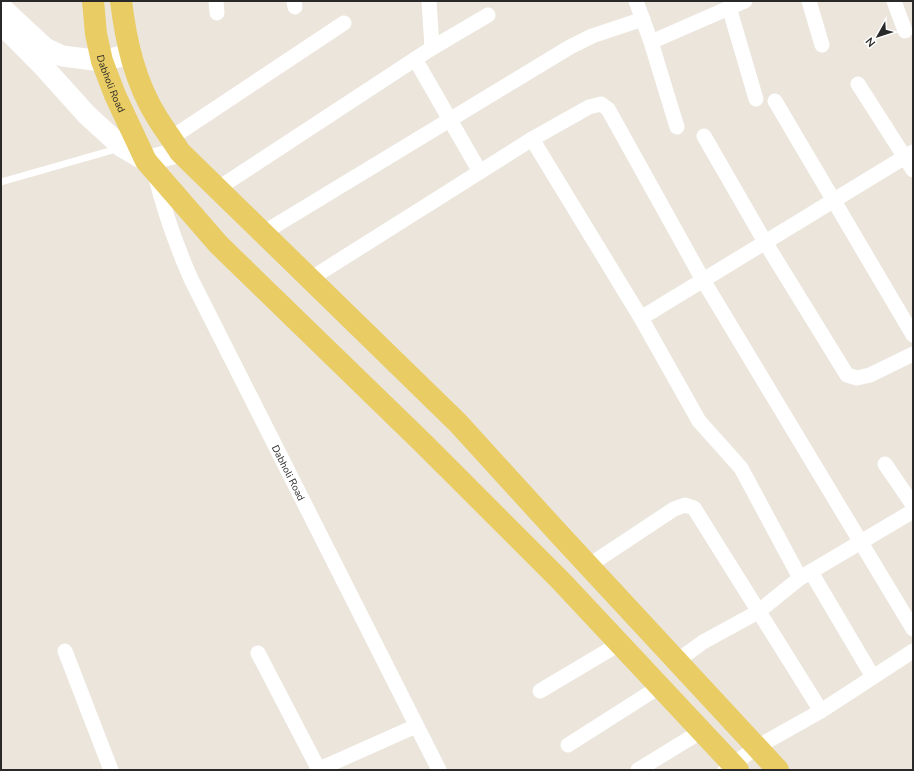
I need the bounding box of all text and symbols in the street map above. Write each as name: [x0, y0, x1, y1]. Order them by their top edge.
north arrow: [858, 16, 898, 56]
text: N: [862, 34, 879, 50]
street label: Dabholi Road: [93, 54, 128, 115]
street label: Dabholi Road: [268, 443, 308, 504]

